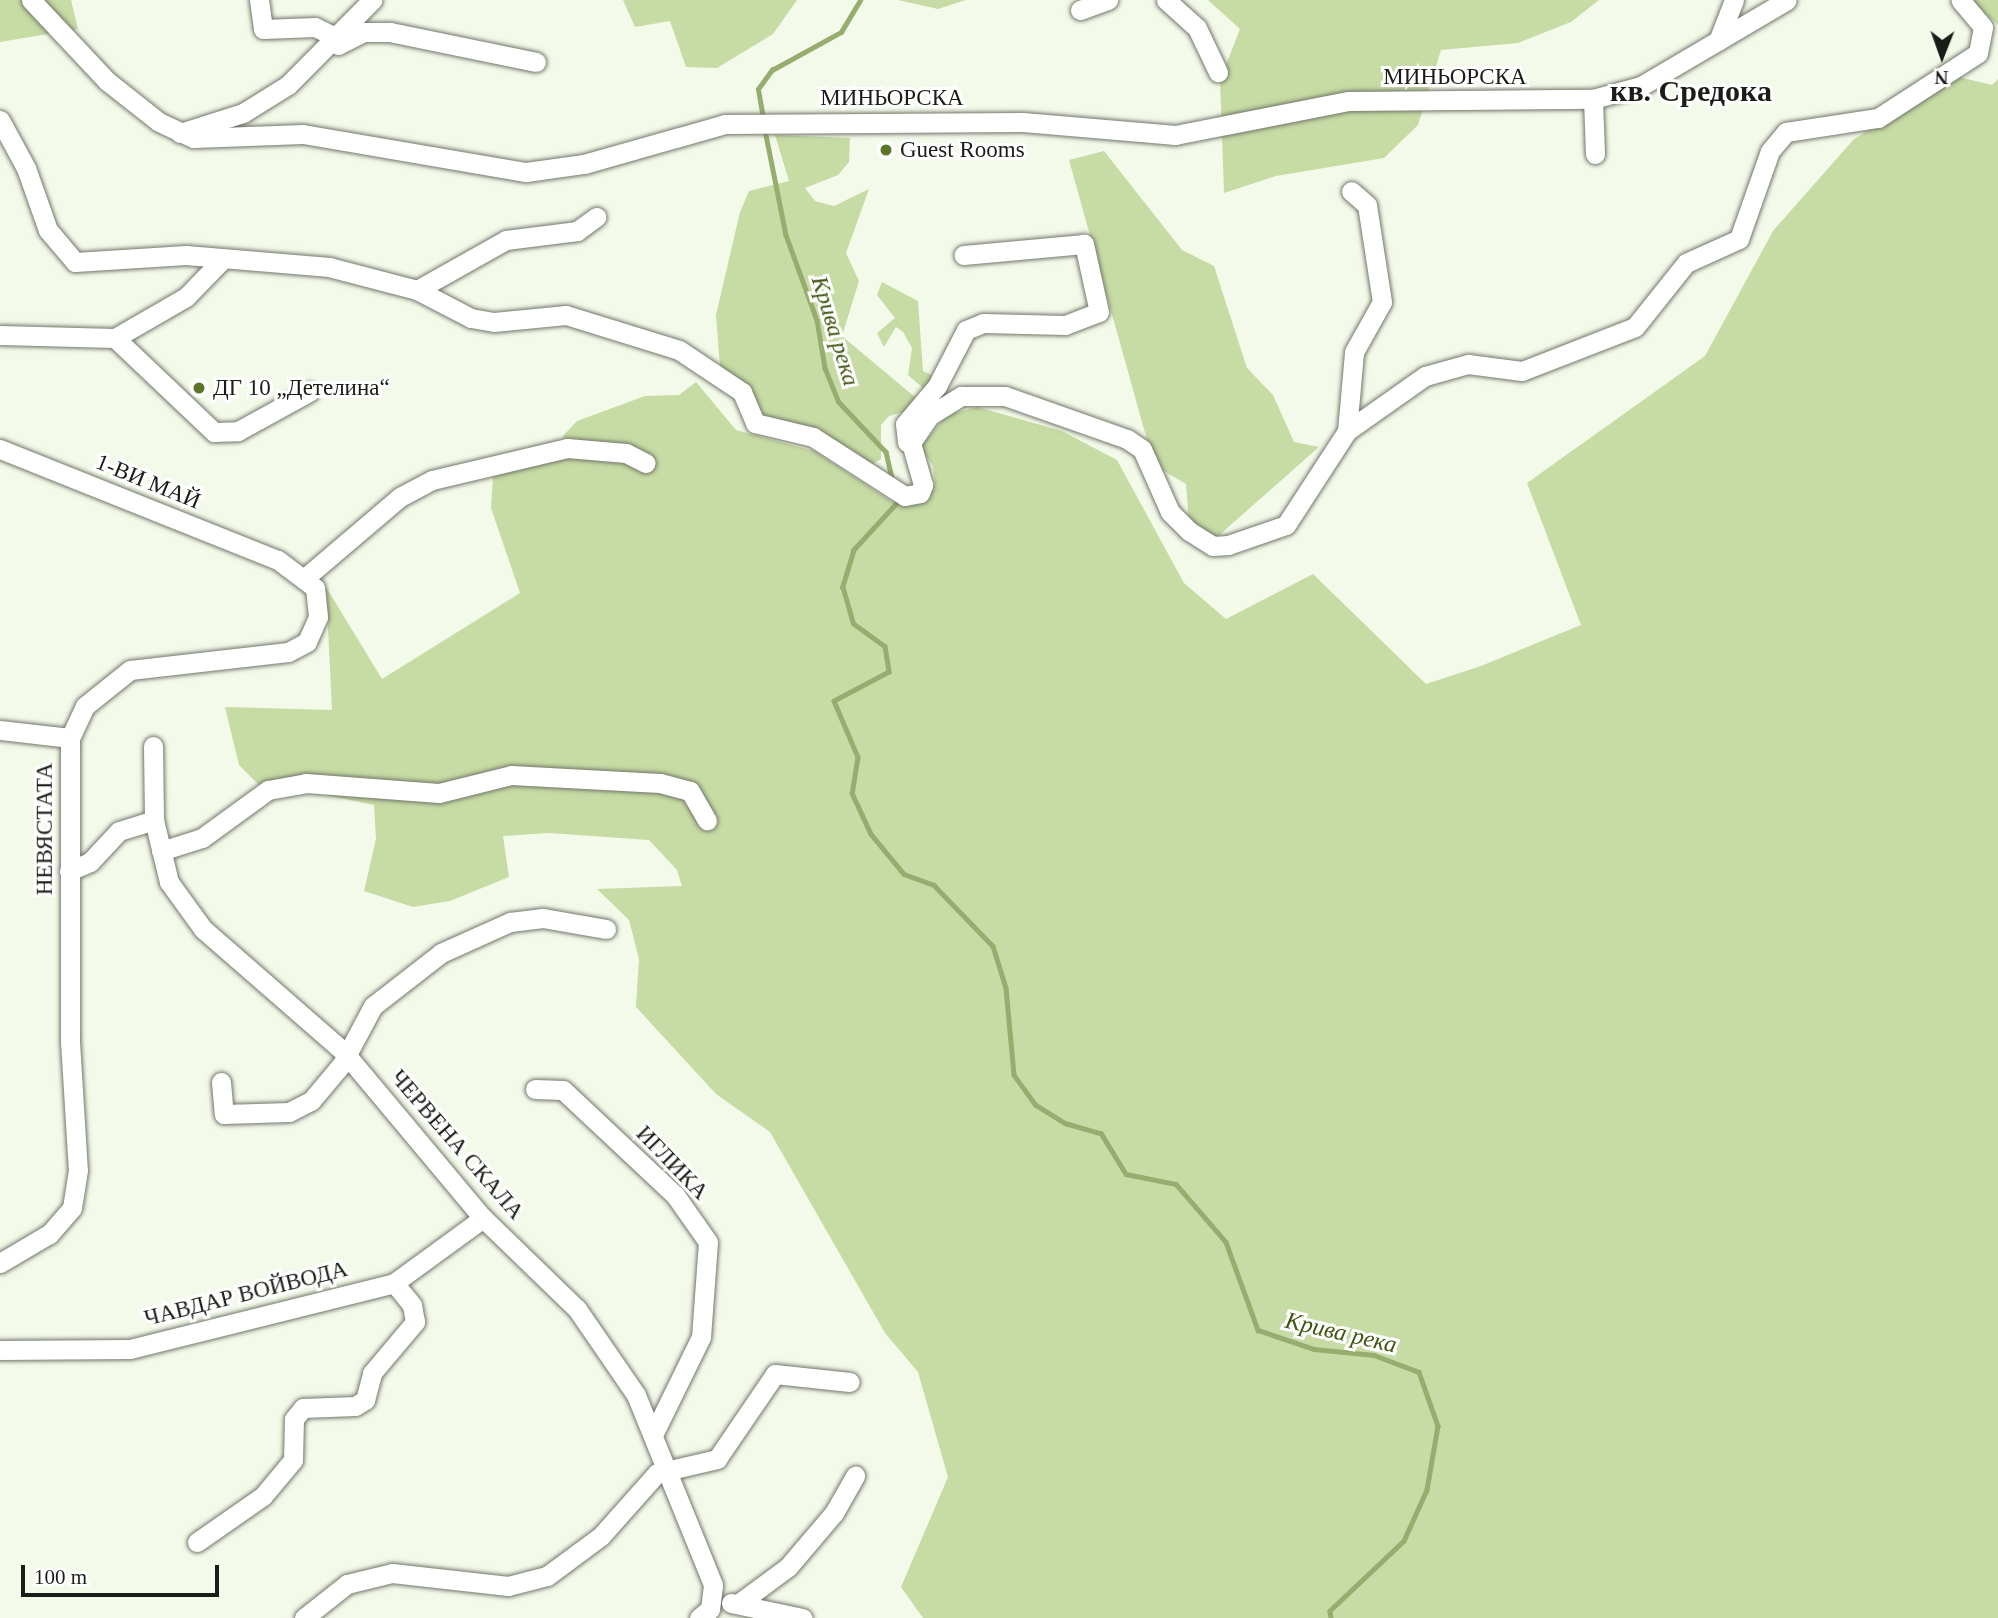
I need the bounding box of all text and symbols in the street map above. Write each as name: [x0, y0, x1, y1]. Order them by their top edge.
north arrow: [1907, 21, 1977, 91]
street label: МИНЬОРСКА: [1383, 63, 1527, 91]
text: N: [1935, 67, 1949, 88]
district label: кв. Средока: [1610, 73, 1772, 109]
street label: МИНЬОРСКА: [820, 84, 964, 112]
place label: Guest Rooms: [900, 136, 1025, 164]
marker: Guest Rooms: [878, 142, 894, 158]
water label: Крива река: [805, 273, 865, 389]
place label: ДГ 10 „Детелина“: [213, 374, 390, 402]
marker: ДГ 10 „Детелина“: [191, 380, 207, 396]
street label: 1-ВИ МАЙ: [92, 449, 204, 515]
street label: НЕВЯСТАТА: [31, 763, 59, 895]
street label: ЧЕРВЕНА СКАЛА: [384, 1064, 530, 1226]
street label: ИГЛИКА: [630, 1120, 714, 1206]
street label: ЧАВДАР ВОЙВОДА: [141, 1255, 351, 1333]
water label: Крива река: [1282, 1306, 1400, 1360]
scale bar: [24, 1552, 222, 1596]
text: 100 m: [34, 1565, 87, 1589]

